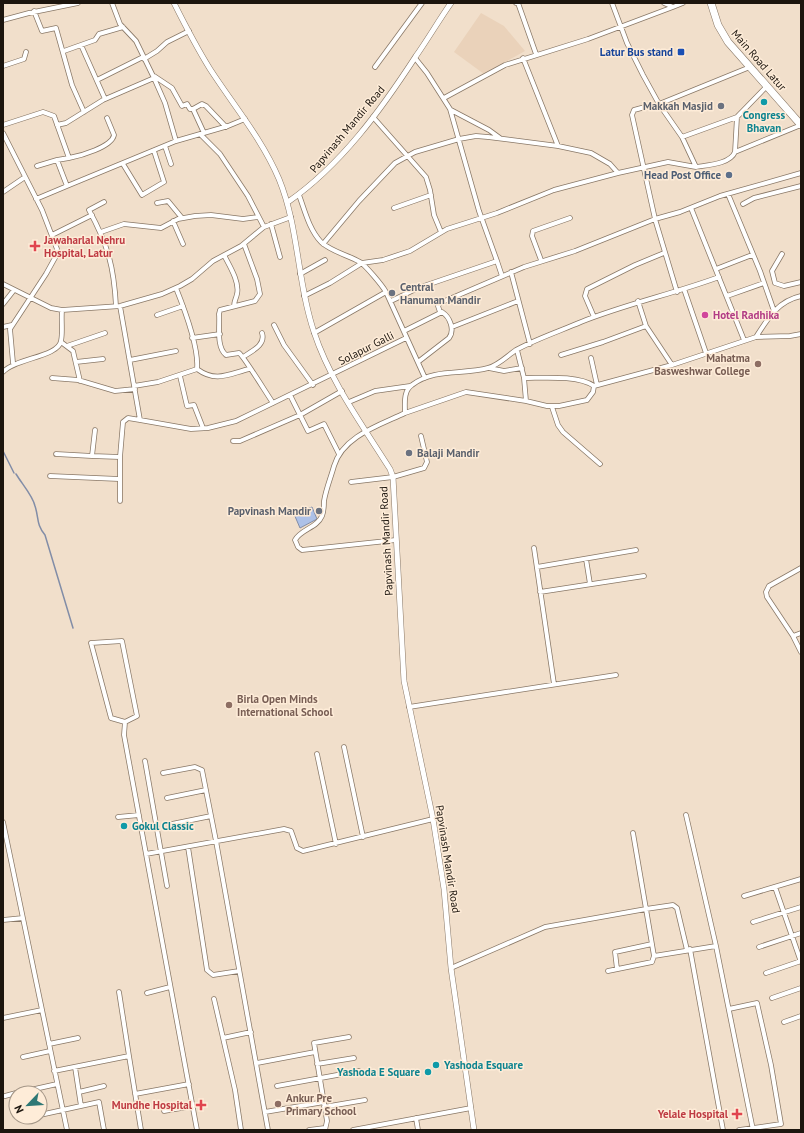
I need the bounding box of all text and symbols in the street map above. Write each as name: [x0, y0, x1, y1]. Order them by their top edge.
street label: Main Road Latur: [729, 26, 790, 94]
place label: Latur Bus stand: [600, 45, 673, 59]
marker: Latur Bus stand: [676, 47, 686, 57]
street label: Papvinash Mandir Road: [306, 83, 388, 175]
marker: Congress Bhavan: [759, 97, 769, 107]
place label: Makkah Masjid: [643, 99, 713, 113]
marker: Makkah Masjid: [716, 101, 726, 111]
place label: Congress Bhavan: [743, 108, 785, 135]
place label: Head Post Office: [644, 168, 721, 182]
marker: Head Post Office: [724, 170, 734, 180]
place label: Jawaharlal Nehru Hospital, Latur: [43, 233, 125, 260]
marker: Jawaharlal Nehru Hospital, Latur: [29, 240, 41, 252]
place label: Central Hanuman Mandir: [400, 280, 481, 307]
marker: Central Hanuman Mandir: [387, 288, 397, 298]
place label: Hotel Radhika: [713, 308, 779, 322]
marker: Hotel Radhika: [700, 310, 710, 320]
street label: Solapur Galli: [336, 328, 396, 368]
place label: Mahatma Basweshwar College: [654, 351, 750, 378]
marker: Mahatma Basweshwar College: [753, 359, 763, 369]
place label: Balaji Mandir: [417, 446, 479, 460]
marker: Balaji Mandir: [404, 448, 414, 458]
street label: Papvinash Mandir Road: [376, 486, 396, 596]
place label: Papvinash Mandir: [228, 504, 311, 518]
marker: Papvinash Mandir: [314, 506, 324, 516]
place label: Birla Open Minds International School: [237, 692, 333, 719]
marker: Birla Open Minds International School: [224, 700, 234, 710]
street label: Papvinash Mandir Road: [433, 804, 463, 914]
place label: Gokul Classic: [132, 819, 194, 833]
marker: Gokul Classic: [119, 821, 129, 831]
place label: Yashoda Esquare: [443, 1058, 523, 1072]
marker: Yashoda Esquare: [431, 1060, 441, 1070]
place label: Yashoda E Square: [336, 1065, 420, 1079]
marker: Yashoda E Square: [423, 1067, 433, 1077]
north arrow: [8, 1085, 48, 1125]
place label: Ankur Pre Primary School: [286, 1091, 357, 1118]
place label: Mundhe Hospital: [112, 1098, 193, 1112]
marker: Mundhe Hospital: [195, 1099, 207, 1111]
marker: Ankur Pre Primary School: [273, 1099, 283, 1109]
text: N: [11, 1103, 27, 1115]
place label: Yelale Hospital: [657, 1107, 729, 1121]
marker: Yelale Hospital: [731, 1108, 743, 1120]

